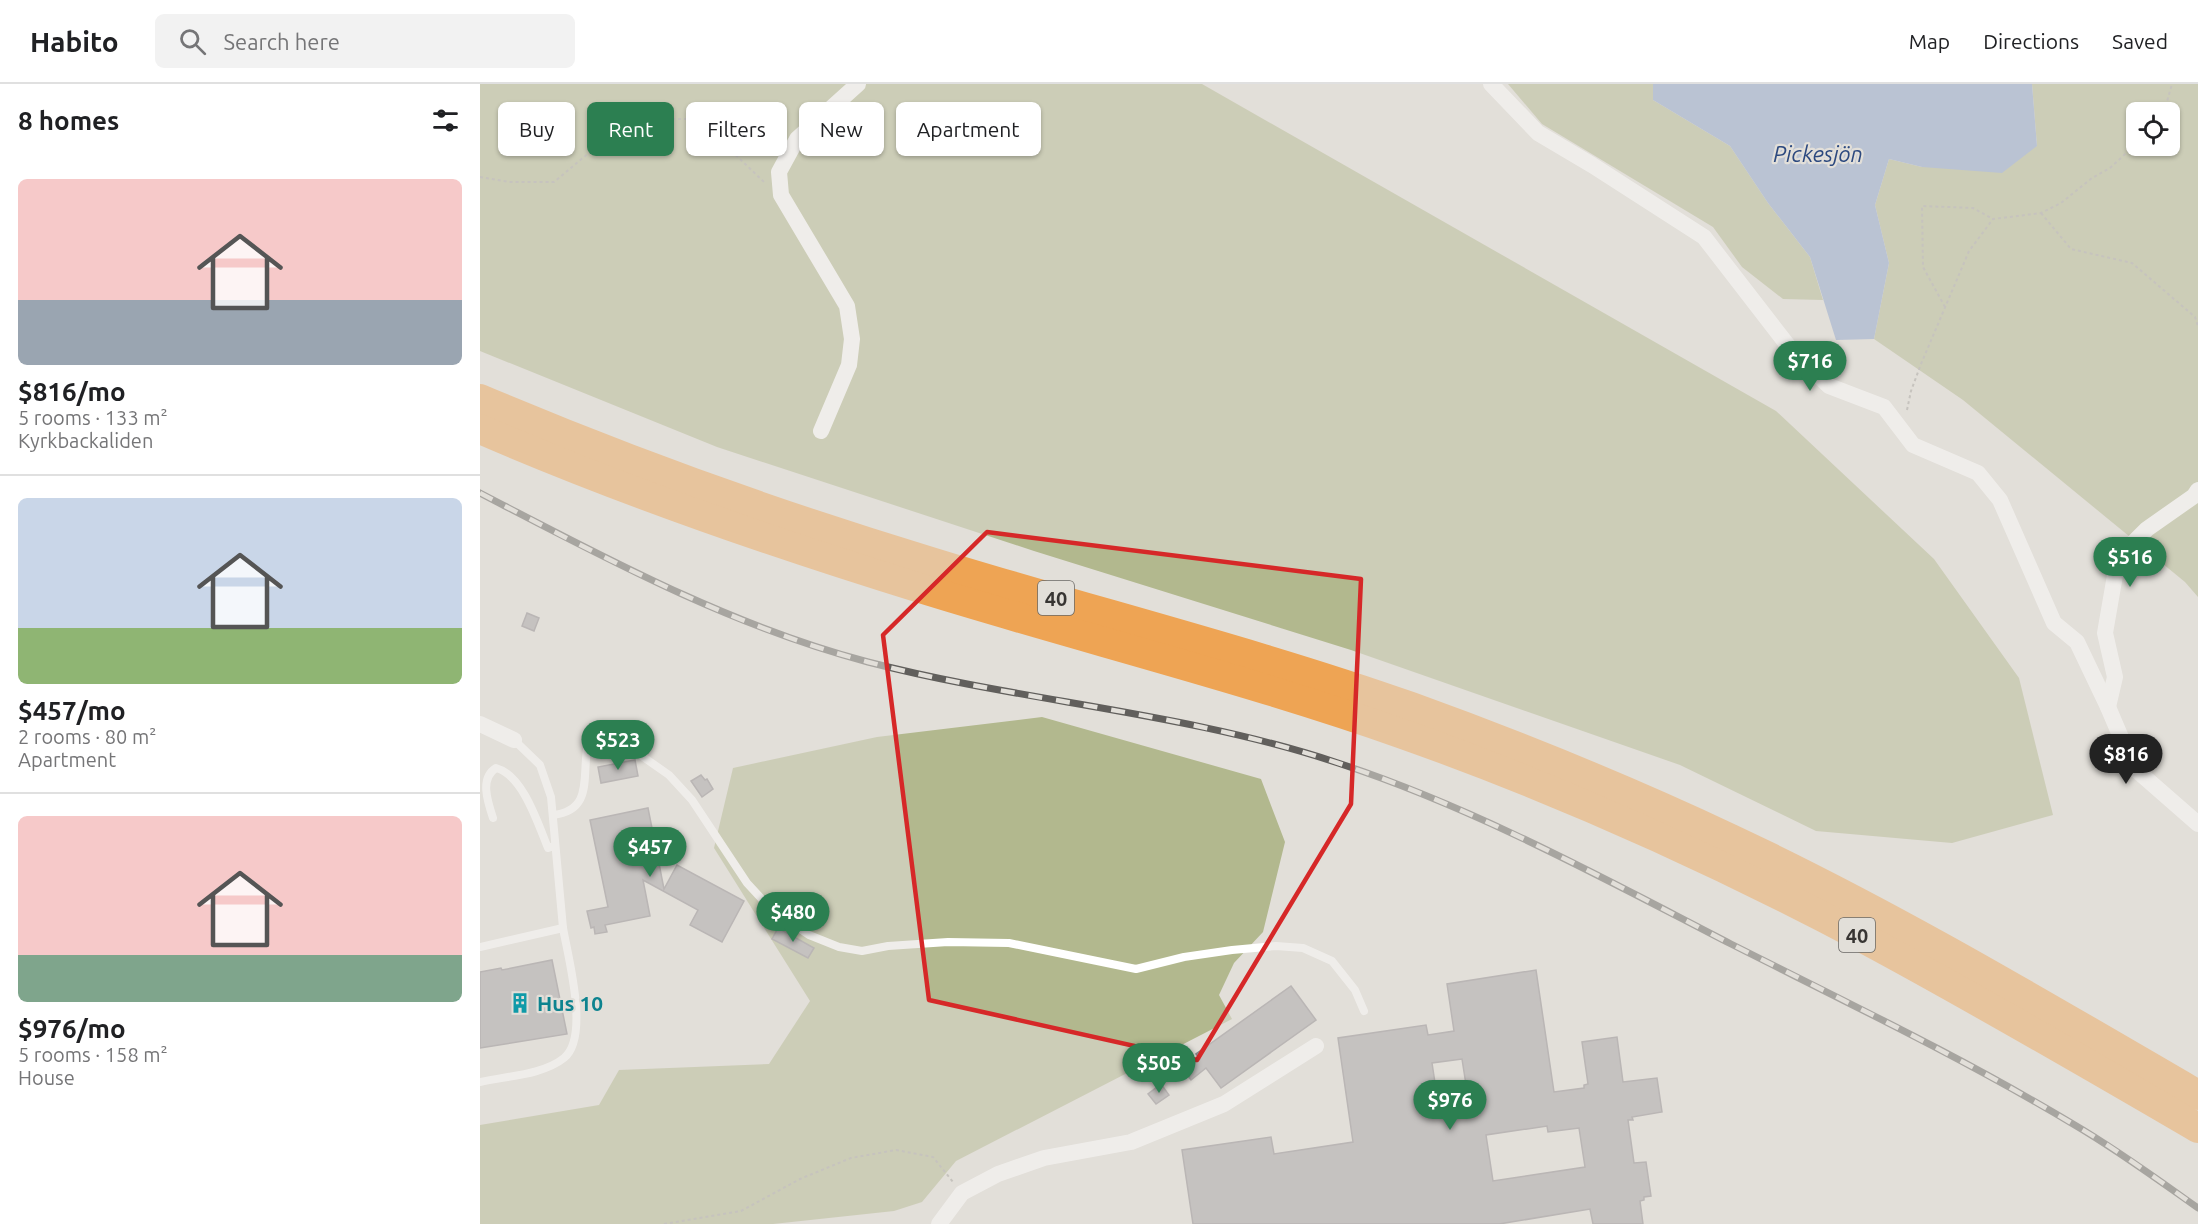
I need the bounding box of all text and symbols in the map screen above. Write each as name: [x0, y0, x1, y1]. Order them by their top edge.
search box: [155, 14, 575, 68]
icon: search: [176, 25, 209, 58]
text: Habito: [30, 26, 119, 57]
text: Search here: [224, 29, 340, 54]
text: Map: [1909, 29, 1950, 53]
text: Directions: [1983, 29, 2079, 53]
text: Saved: [2112, 29, 2168, 53]
chip: Buy: [498, 102, 575, 156]
chip: Rent: [587, 102, 674, 156]
chip: Filters: [686, 102, 787, 156]
chip: New: [799, 102, 884, 156]
chip: Apartment: [896, 102, 1041, 156]
map controls: [2126, 102, 2180, 156]
button: locate: [2126, 102, 2180, 156]
icon: filters: [429, 104, 462, 137]
text: 8 homes: [18, 106, 119, 135]
water label: Pickesjön: [1773, 141, 1863, 166]
icon: home: [186, 218, 294, 326]
pin: $716: [1774, 341, 1846, 392]
text: $716: [1787, 349, 1833, 372]
text: $816/mo: [18, 377, 126, 406]
text: 5 rooms · 133 m²: [18, 406, 168, 429]
text: Kyrkbackaliden: [18, 429, 153, 452]
icon: home: [186, 537, 294, 645]
pin: $516: [2094, 537, 2166, 588]
text: $516: [2107, 545, 2153, 568]
road number: 40: [1038, 581, 1074, 615]
text: $457/mo: [18, 696, 126, 725]
pin: $523: [582, 720, 654, 771]
text: 2 rooms · 80 m²: [18, 725, 156, 748]
text: $523: [595, 728, 641, 751]
pin: $816: [2090, 734, 2162, 785]
text: $816: [2103, 742, 2149, 765]
text: Apartment: [18, 748, 116, 771]
pin: $457: [614, 827, 686, 878]
text: $457: [627, 835, 673, 858]
icon: home: [186, 855, 294, 963]
pin: $480: [757, 892, 829, 943]
text: $480: [770, 900, 816, 923]
road number: 40: [1839, 918, 1875, 952]
building icon: Hus 10: [508, 991, 532, 1015]
place label: Hus 10: [537, 991, 603, 1015]
text: $976/mo: [18, 1014, 126, 1043]
text: 5 rooms · 158 m²: [18, 1043, 168, 1066]
pin: $505: [1123, 1043, 1195, 1094]
text: $505: [1136, 1051, 1182, 1074]
text: House: [18, 1066, 75, 1089]
pin: $976: [1414, 1080, 1486, 1131]
text: $976: [1427, 1088, 1473, 1111]

